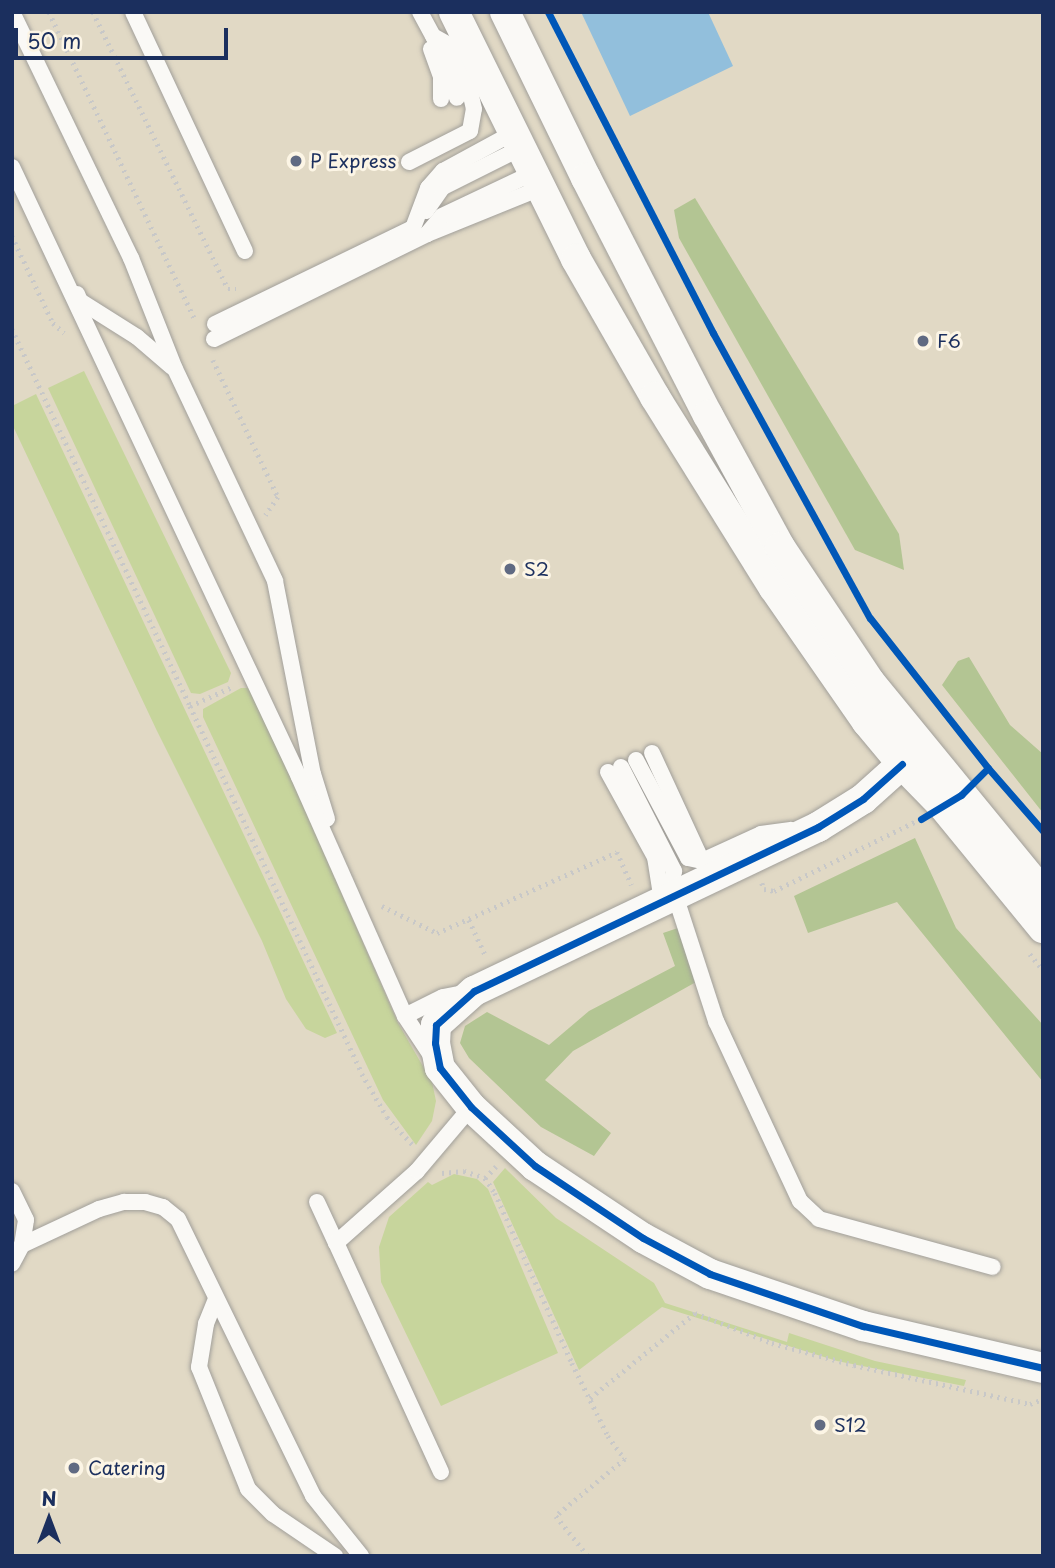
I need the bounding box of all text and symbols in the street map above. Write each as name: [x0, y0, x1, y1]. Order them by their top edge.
scale bar: [18, 14, 231, 58]
text: 50 m: [27, 24, 81, 56]
place label: P Express: [310, 150, 398, 172]
marker: P Express: [288, 153, 304, 169]
place label: F6: [937, 330, 961, 352]
marker: F6: [915, 333, 931, 349]
place label: S2: [524, 558, 549, 580]
marker: S2: [502, 561, 518, 577]
place label: S12: [834, 1414, 867, 1436]
marker: S12: [812, 1417, 828, 1433]
place label: Catering: [88, 1457, 166, 1479]
marker: Catering: [66, 1460, 82, 1476]
north arrow: [14, 1484, 84, 1554]
text: N: [41, 1484, 57, 1512]

